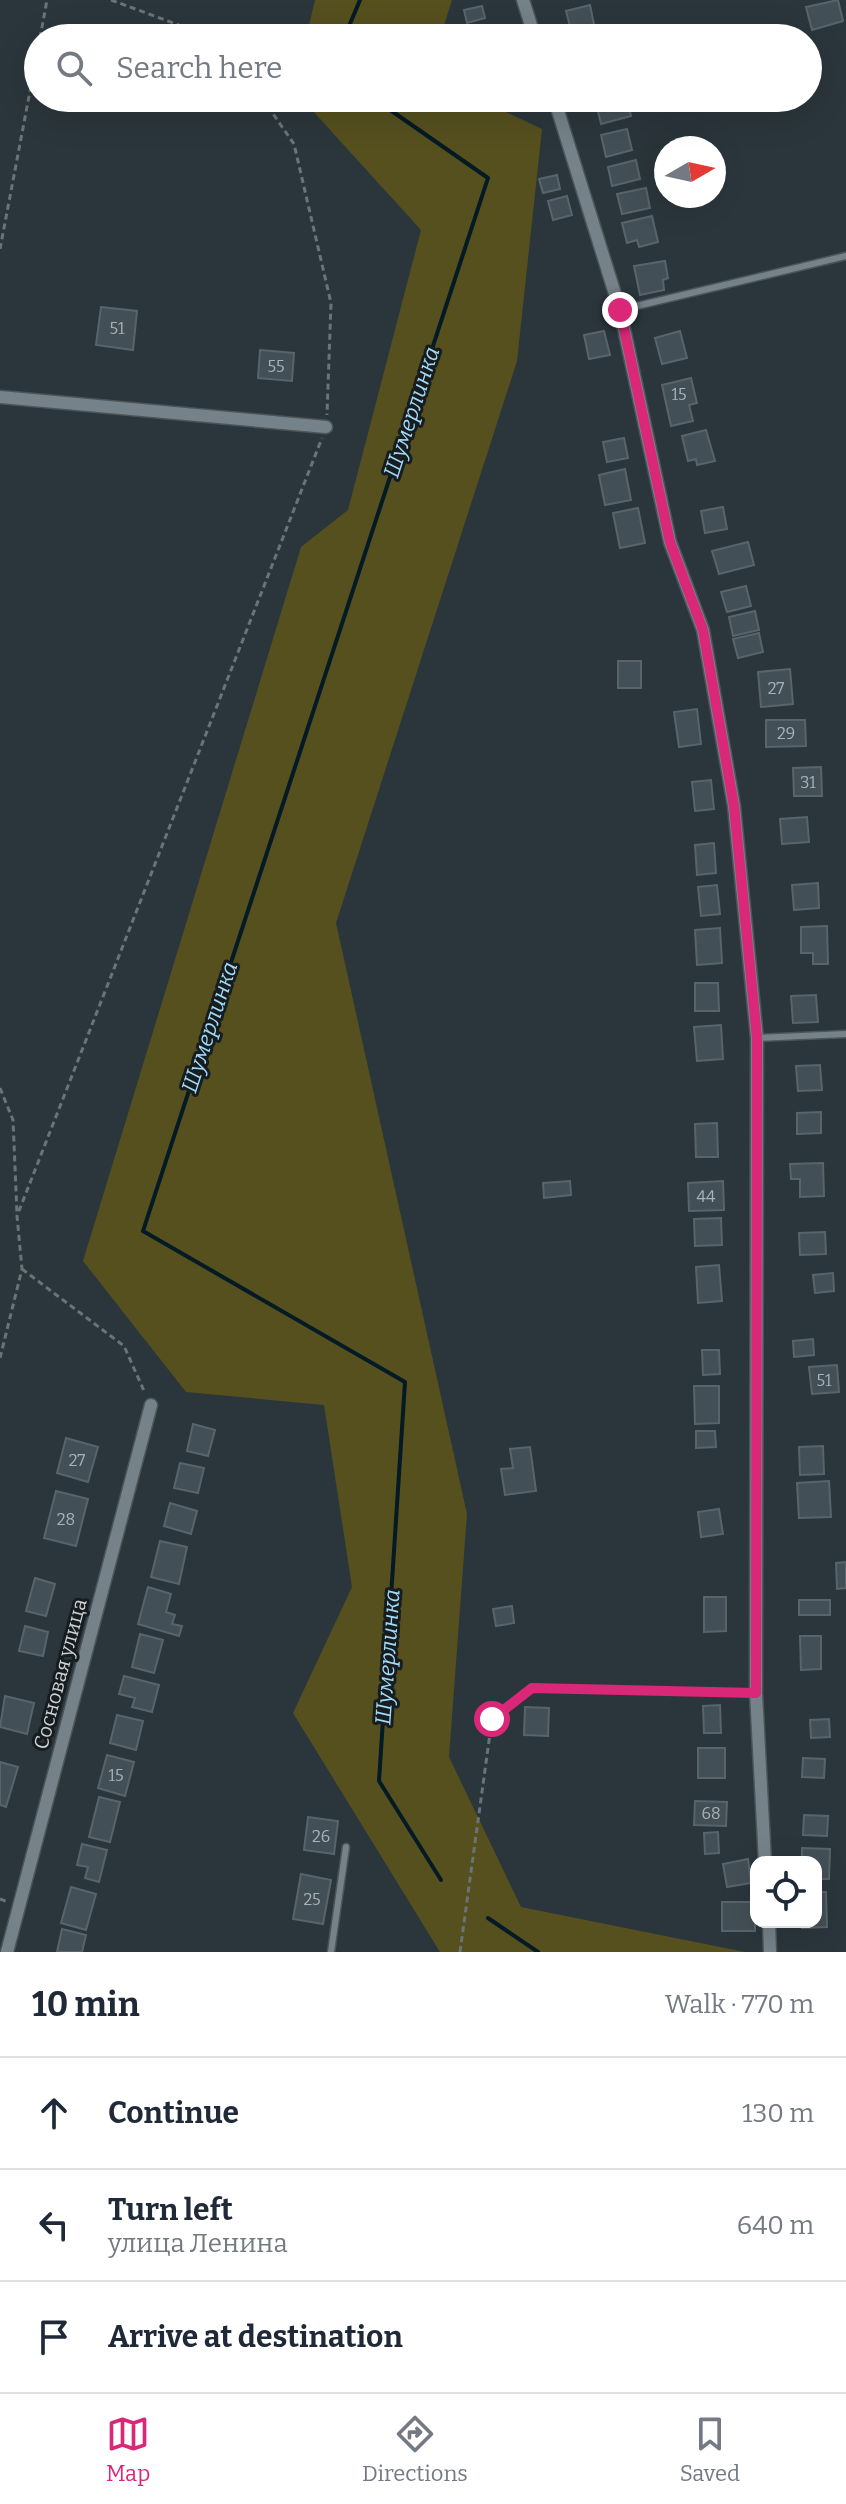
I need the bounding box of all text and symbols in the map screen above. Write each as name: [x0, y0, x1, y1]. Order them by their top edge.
search box: [24, 24, 822, 112]
icon: search: [52, 46, 96, 90]
text: Search here: [116, 50, 283, 86]
north arrow: [654, 136, 726, 208]
route end: [602, 292, 638, 328]
house number: 51: [110, 319, 125, 338]
water label: Шумерлинка: [378, 343, 445, 481]
house number: 55: [267, 357, 285, 376]
house number: 15: [671, 385, 687, 404]
house number: 27: [768, 679, 784, 698]
house number: 29: [777, 724, 795, 743]
house number: 31: [800, 773, 816, 792]
water label: Шумерлинка: [176, 958, 243, 1096]
house number: 44: [697, 1187, 716, 1206]
house number: 51: [817, 1371, 832, 1390]
house number: 27: [69, 1451, 85, 1470]
house number: 28: [57, 1510, 75, 1529]
water label: Шумерлинка: [369, 1588, 406, 1726]
street label: Сосновая улица: [28, 1596, 92, 1752]
route start: [474, 1701, 510, 1737]
house number: 15: [108, 1766, 124, 1785]
house number: 68: [701, 1804, 721, 1823]
house number: 26: [312, 1827, 330, 1846]
map controls: [750, 1856, 822, 1928]
button: locate: [750, 1856, 822, 1928]
house number: 25: [303, 1890, 321, 1909]
text: 10 min: [32, 1984, 140, 2025]
text: Walk · 770 m: [665, 1989, 814, 2020]
icon: ahead: [32, 2091, 76, 2135]
text: Continue: [108, 2095, 239, 2131]
text: 130 m: [742, 2098, 814, 2129]
text: Turn left: [108, 2192, 233, 2228]
icon: left: [32, 2203, 76, 2247]
text: 640 m: [737, 2210, 814, 2241]
text: улица Ленина: [108, 2228, 288, 2259]
icon: arrive: [32, 2315, 76, 2359]
text: Arrive at destination: [108, 2319, 403, 2355]
tab: Map: [106, 2412, 150, 2487]
tab: Directions: [362, 2412, 468, 2487]
tab: Saved: [680, 2412, 740, 2487]

